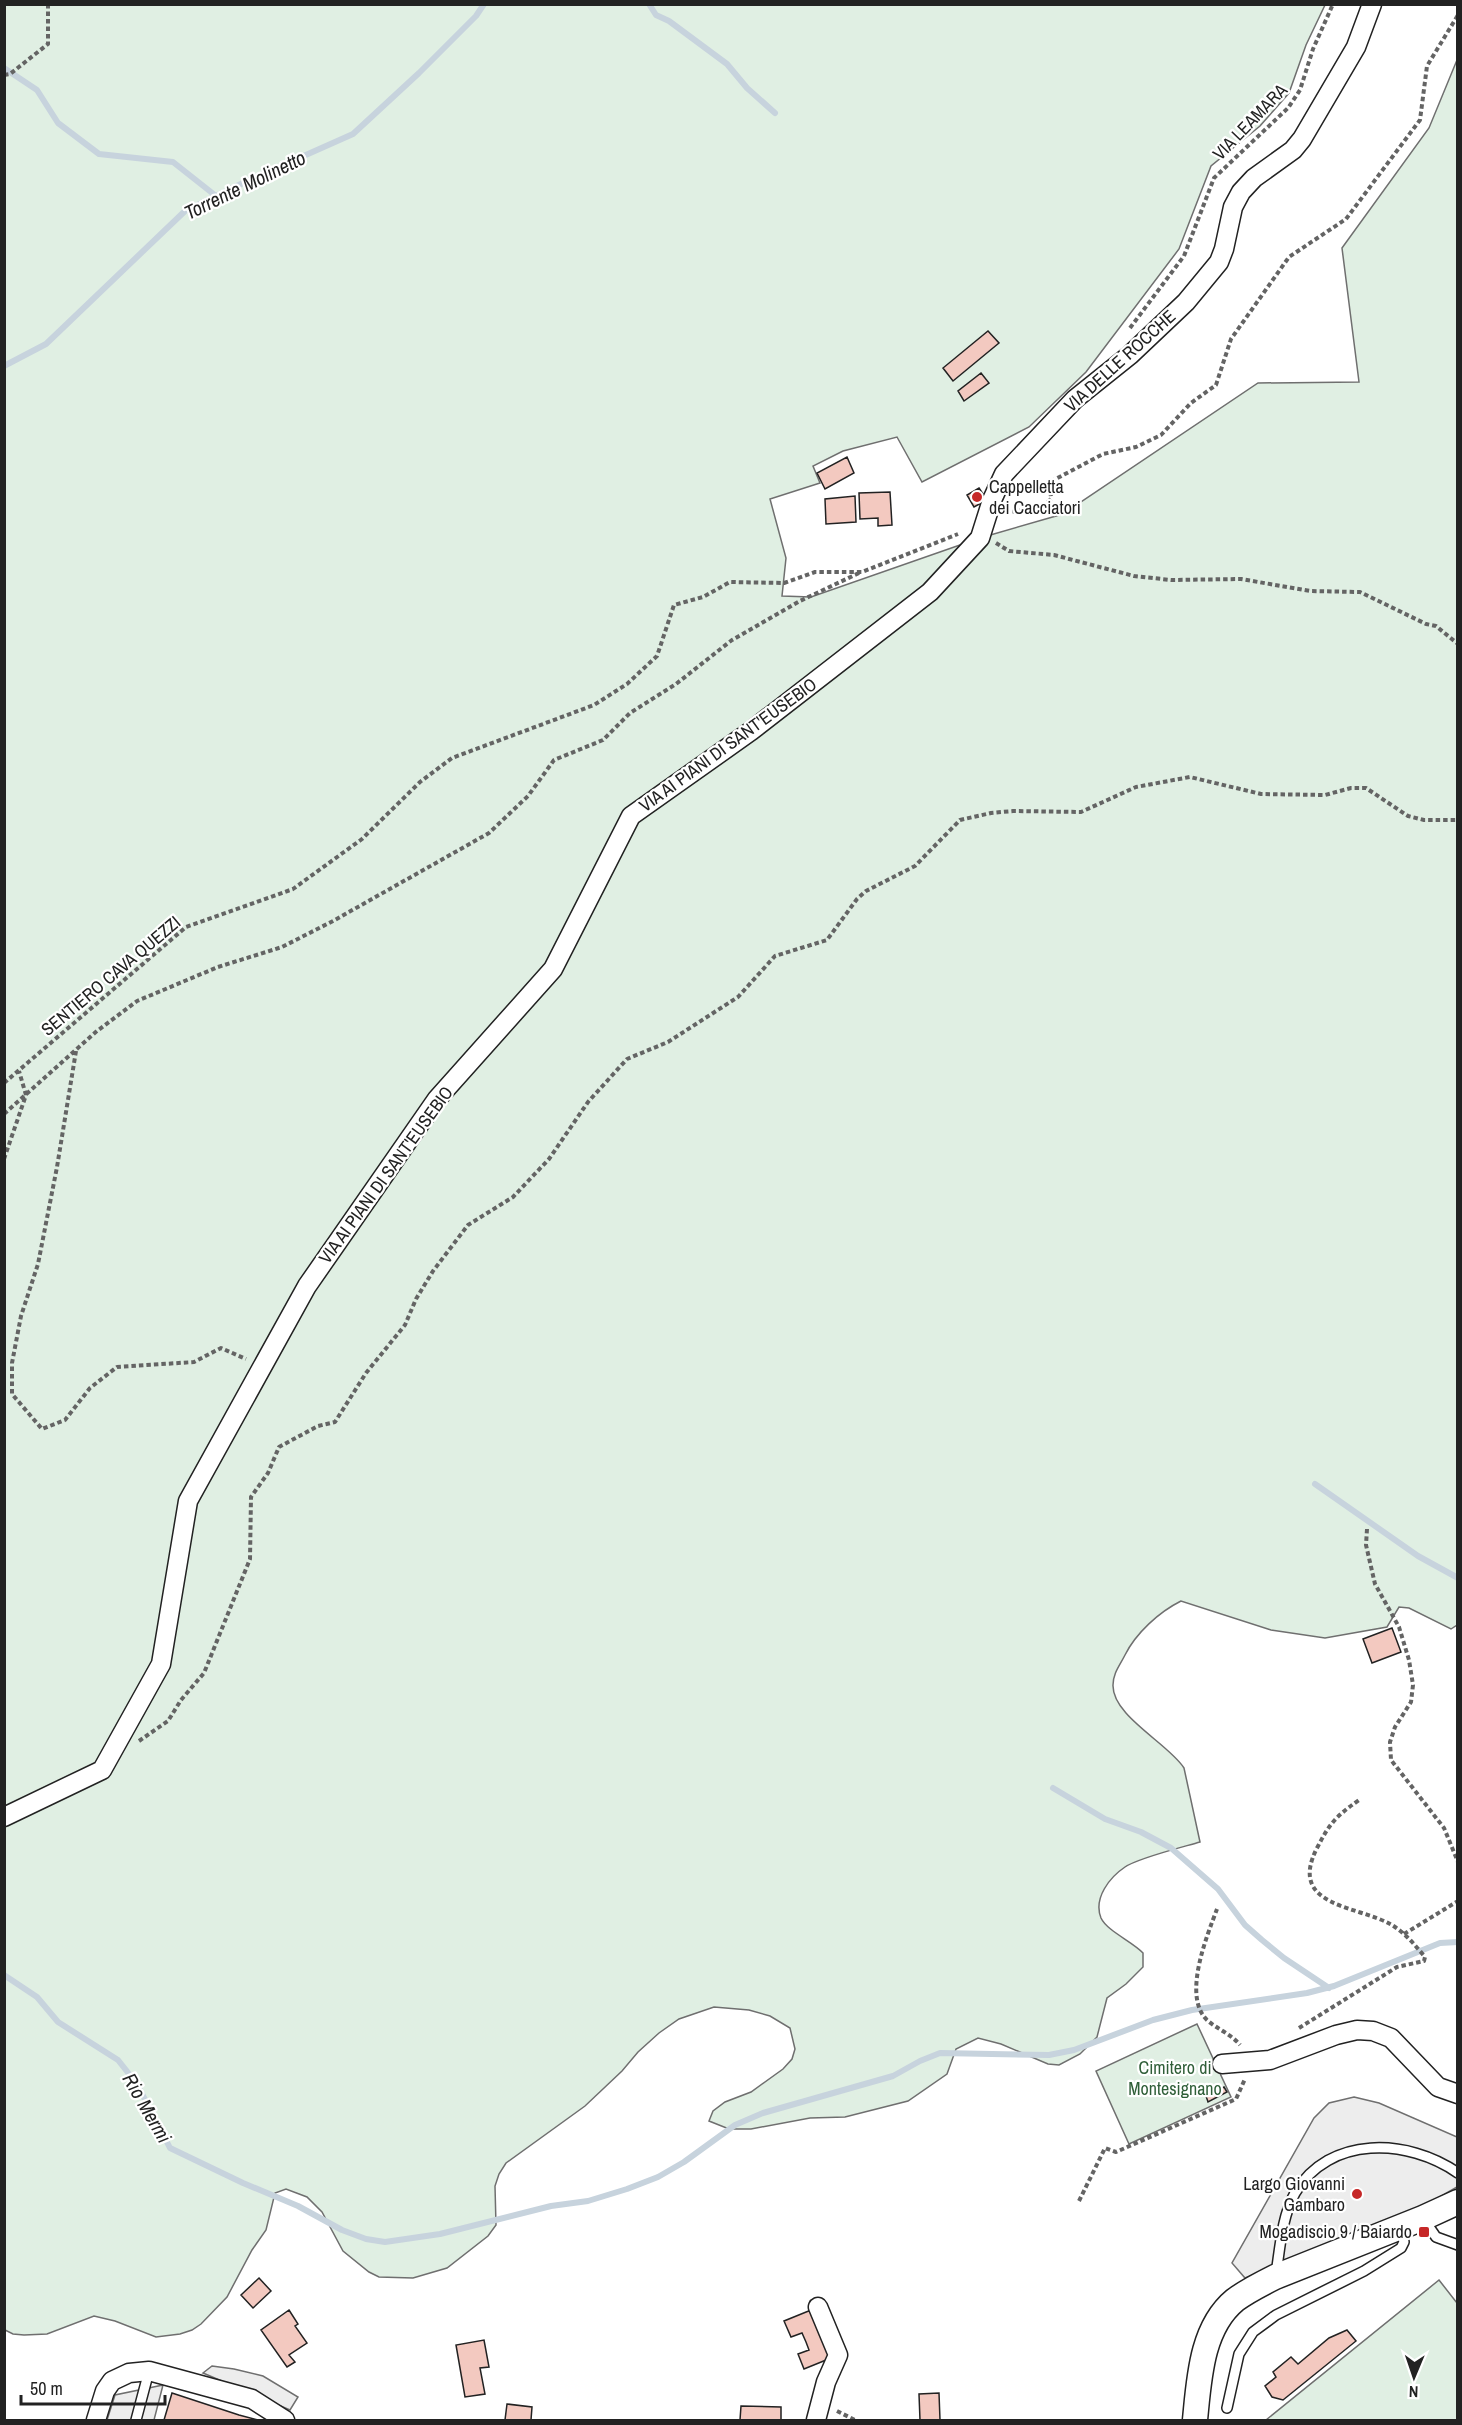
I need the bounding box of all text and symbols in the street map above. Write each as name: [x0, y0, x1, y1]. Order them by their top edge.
street label: VIA LEAMARA: [1207, 78, 1293, 165]
water label: Torrente Molinetto: [180, 144, 310, 226]
street label: VIA DELLE ROCCHE: [1059, 304, 1181, 417]
place label: Cappelletta dei Cacciatori: [989, 474, 1081, 520]
marker: Cappelletta dei Cacciatori: [970, 490, 984, 504]
street label: VIA AI PIANI DI SANT'EUSEBIO: [634, 672, 821, 818]
street label: SENTIERO CAVA QUEZZI: [36, 910, 186, 1041]
street label: VIA AI PIANI DI SANT'EUSEBIO: [313, 1081, 459, 1268]
park label: Cimitero di Montesignano: [1128, 2055, 1222, 2101]
water label: Rio Mermi: [117, 2068, 178, 2148]
place label: Largo Giovanni Gambaro: [1243, 2171, 1345, 2217]
marker: Largo Giovanni Gambaro: [1350, 2187, 1364, 2201]
place label: Mogadiscio 9 / Baiardo: [1259, 2219, 1412, 2244]
marker: Mogadiscio 9 / Baiardo: [1417, 2225, 1431, 2239]
north arrow: [1384, 2347, 1444, 2407]
scale bar: [21, 2368, 165, 2406]
text: 50 m: [30, 2376, 63, 2401]
text: N: [1408, 2381, 1419, 2403]

